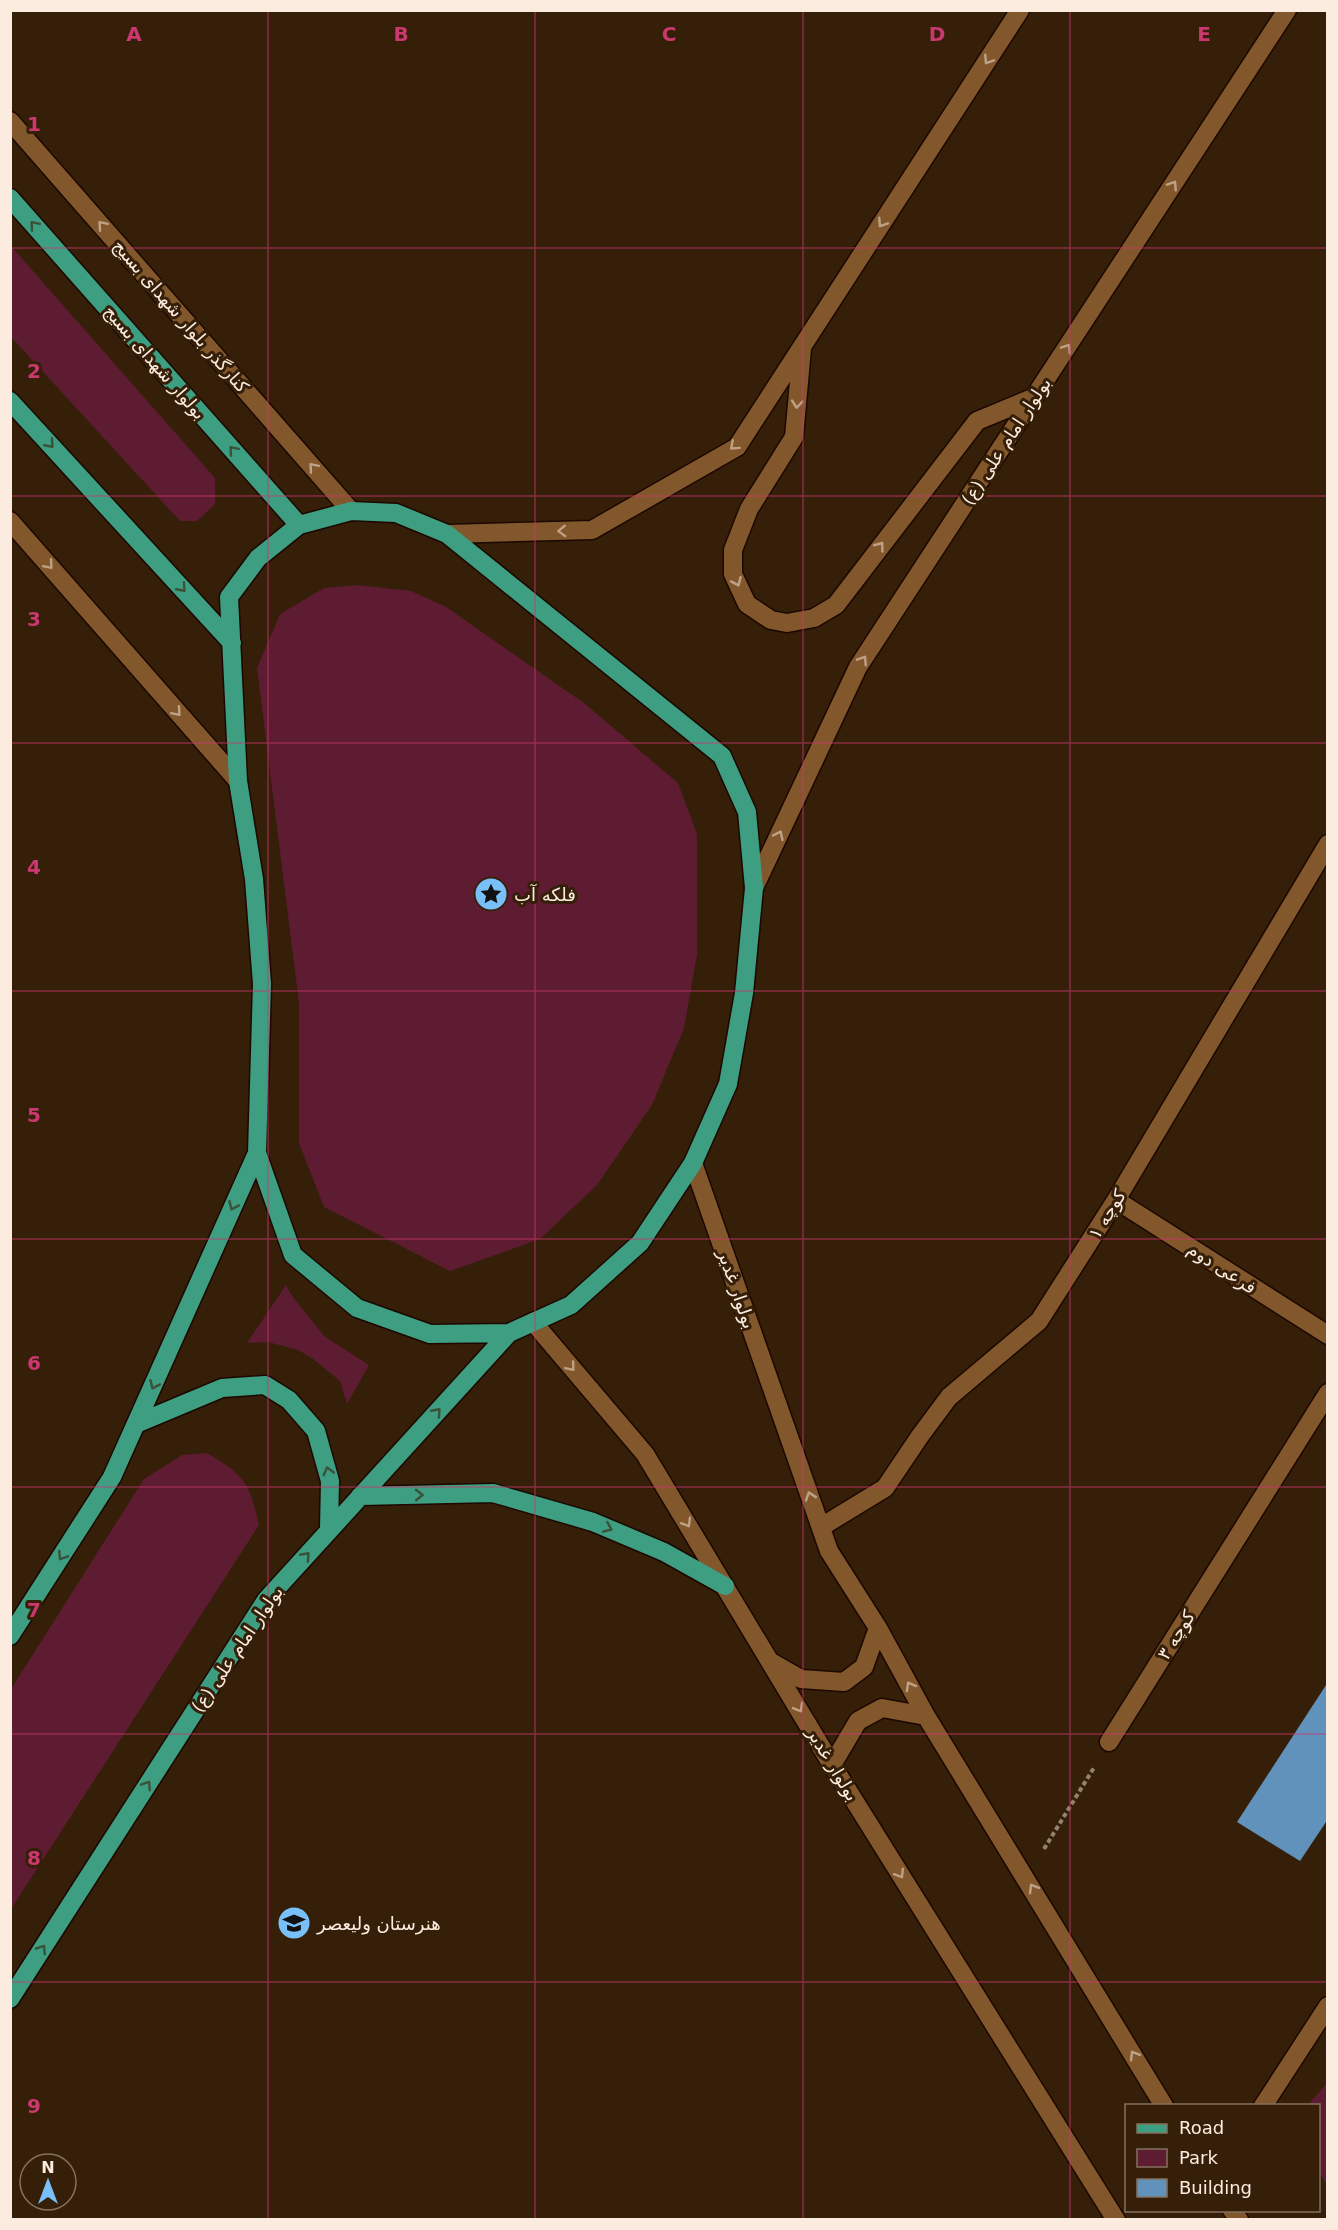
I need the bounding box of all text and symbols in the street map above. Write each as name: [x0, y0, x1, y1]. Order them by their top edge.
text: A: [126, 22, 142, 46]
text: B: [393, 22, 409, 46]
text: C: [662, 22, 676, 46]
text: D: [929, 22, 945, 46]
text: E: [1197, 22, 1211, 46]
one-way arrow: [984, 53, 995, 64]
text: 1: [27, 112, 41, 136]
one-way arrow: [1166, 181, 1178, 191]
one-way arrow: [878, 216, 889, 227]
one-way arrow: [30, 221, 41, 232]
one-way arrow: [98, 221, 109, 232]
street label: کنارگذر بلوار شهدای بسیج: [108, 235, 254, 398]
street label: بولوار شهدای بسیج: [99, 301, 210, 424]
one-way arrow: [1060, 344, 1071, 355]
text: 2: [27, 359, 41, 383]
street label: بولوار امام علی (ع): [957, 373, 1056, 509]
one-way arrow: [791, 400, 804, 409]
one-way arrow: [43, 438, 54, 448]
one-way arrow: [730, 439, 741, 450]
one-way arrow: [229, 446, 240, 457]
one-way arrow: [309, 463, 320, 473]
one-way arrow: [558, 524, 567, 537]
one-way arrow: [872, 542, 883, 553]
one-way arrow: [42, 558, 53, 569]
one-way arrow: [730, 576, 742, 587]
one-way arrow: [175, 581, 186, 592]
text: 3: [27, 607, 41, 631]
one-way arrow: [856, 655, 867, 666]
one-way arrow: [170, 705, 181, 716]
one-way arrow: [771, 831, 783, 842]
text: 4: [27, 855, 41, 879]
place icon: فلکه آب: [473, 876, 509, 912]
place label: فلکه آب: [514, 883, 576, 905]
text: 5: [27, 1103, 41, 1127]
street label: کوچه ۱: [1084, 1185, 1131, 1243]
one-way arrow: [228, 1200, 240, 1211]
street label: فرعی دوم: [1183, 1238, 1260, 1299]
street label: بولوار غدیر: [712, 1246, 760, 1332]
text: 6: [27, 1351, 41, 1375]
one-way arrow: [564, 1360, 575, 1371]
one-way arrow: [149, 1378, 161, 1389]
one-way arrow: [430, 1408, 441, 1419]
one-way arrow: [322, 1467, 335, 1477]
one-way arrow: [414, 1488, 423, 1501]
one-way arrow: [804, 1491, 817, 1501]
one-way arrow: [679, 1517, 691, 1527]
one-way arrow: [602, 1521, 613, 1533]
one-way arrow: [58, 1549, 69, 1560]
one-way arrow: [299, 1552, 310, 1563]
street label: بولوار امام علی (ع): [187, 1582, 288, 1717]
text: 7: [27, 1598, 41, 1622]
street label: کوچه ۳: [1153, 1606, 1200, 1664]
one-way arrow: [906, 1682, 917, 1692]
one-way arrow: [792, 1702, 803, 1712]
street label: بولوار غدیر: [801, 1722, 863, 1805]
one-way arrow: [140, 1781, 152, 1791]
text: 8: [27, 1846, 41, 1870]
one-way arrow: [893, 1868, 905, 1878]
one-way arrow: [1028, 1884, 1040, 1894]
school or university icon: هنرستان ولیعصر: [276, 1905, 312, 1941]
place label: هنرستان ولیعصر: [316, 1913, 441, 1935]
one-way arrow: [35, 1945, 46, 1956]
one-way arrow: [1129, 2051, 1141, 2061]
text: 9: [27, 2094, 41, 2118]
legend: [1125, 2104, 1320, 2212]
text: Road: [1179, 2117, 1224, 2138]
text: Park: [1179, 2147, 1218, 2168]
north arrow: [18, 2152, 78, 2212]
text: N: [41, 2158, 55, 2177]
text: Building: [1179, 2177, 1252, 2198]

